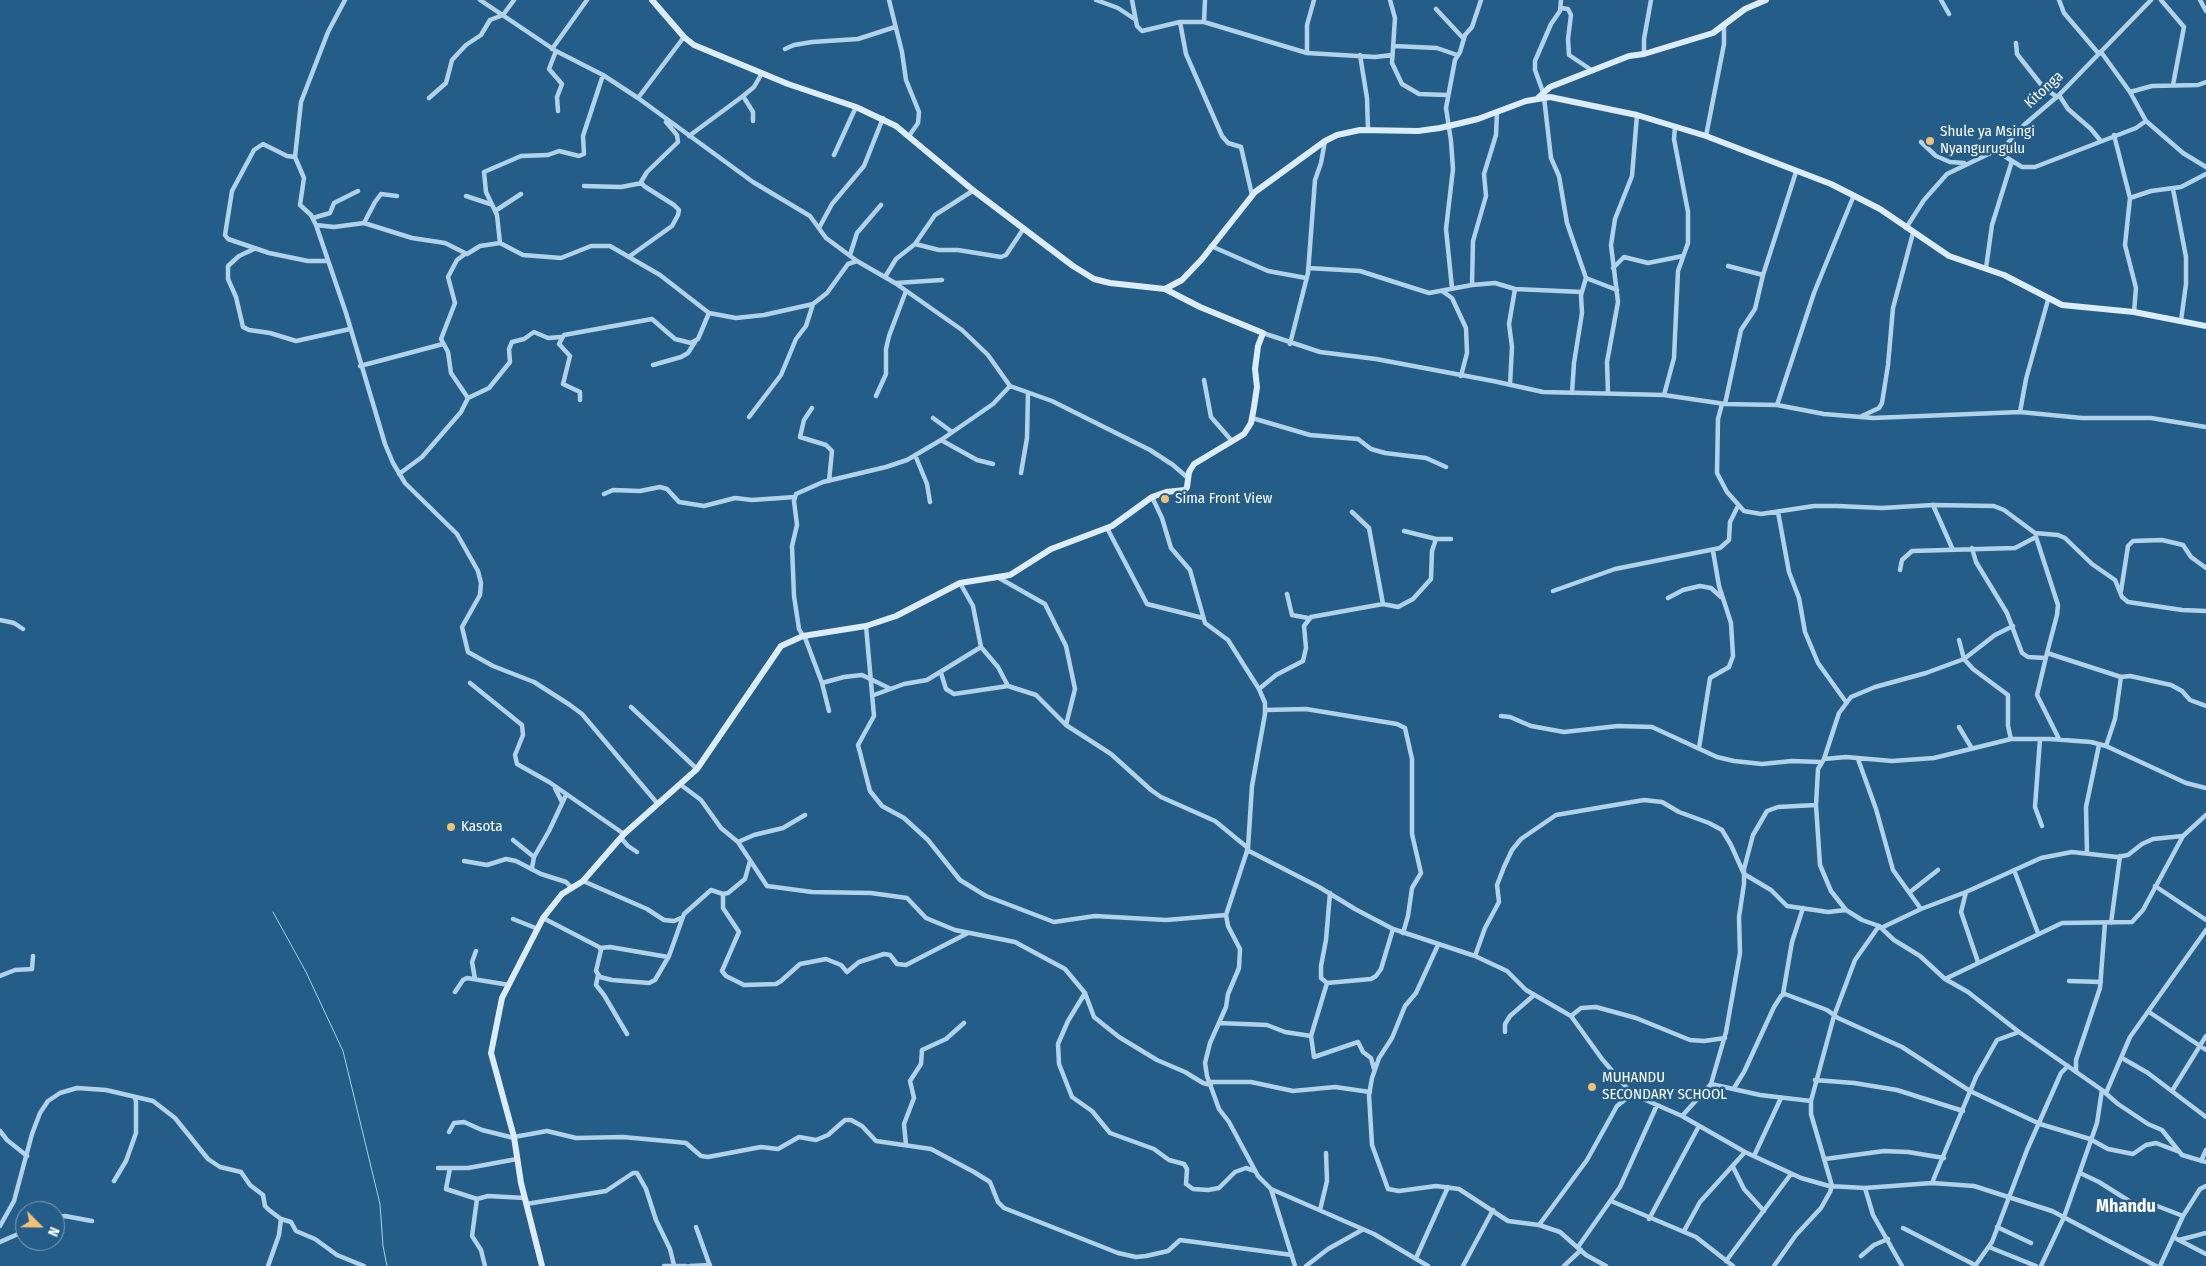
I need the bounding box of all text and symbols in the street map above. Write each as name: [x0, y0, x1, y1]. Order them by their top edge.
street label: Kitonga: [2021, 68, 2067, 112]
place label: Shule ya Msingi Nyangurugulu: [1940, 123, 2035, 158]
marker: Shule ya Msingi Nyangurugulu: [1924, 135, 1936, 147]
place label: Sima Front View: [1175, 490, 1272, 508]
marker: Sima Front View: [1159, 493, 1171, 505]
place label: Kasota: [461, 818, 503, 836]
marker: Kasota: [445, 821, 457, 833]
place label: MUHANDU SECONDARY SCHOOL: [1602, 1069, 1727, 1104]
marker: MUHANDU SECONDARY SCHOOL: [1586, 1081, 1598, 1093]
district label: Mhandu: [2096, 1196, 2156, 1218]
north arrow: [15, 1201, 65, 1251]
text: N: [44, 1224, 63, 1239]

